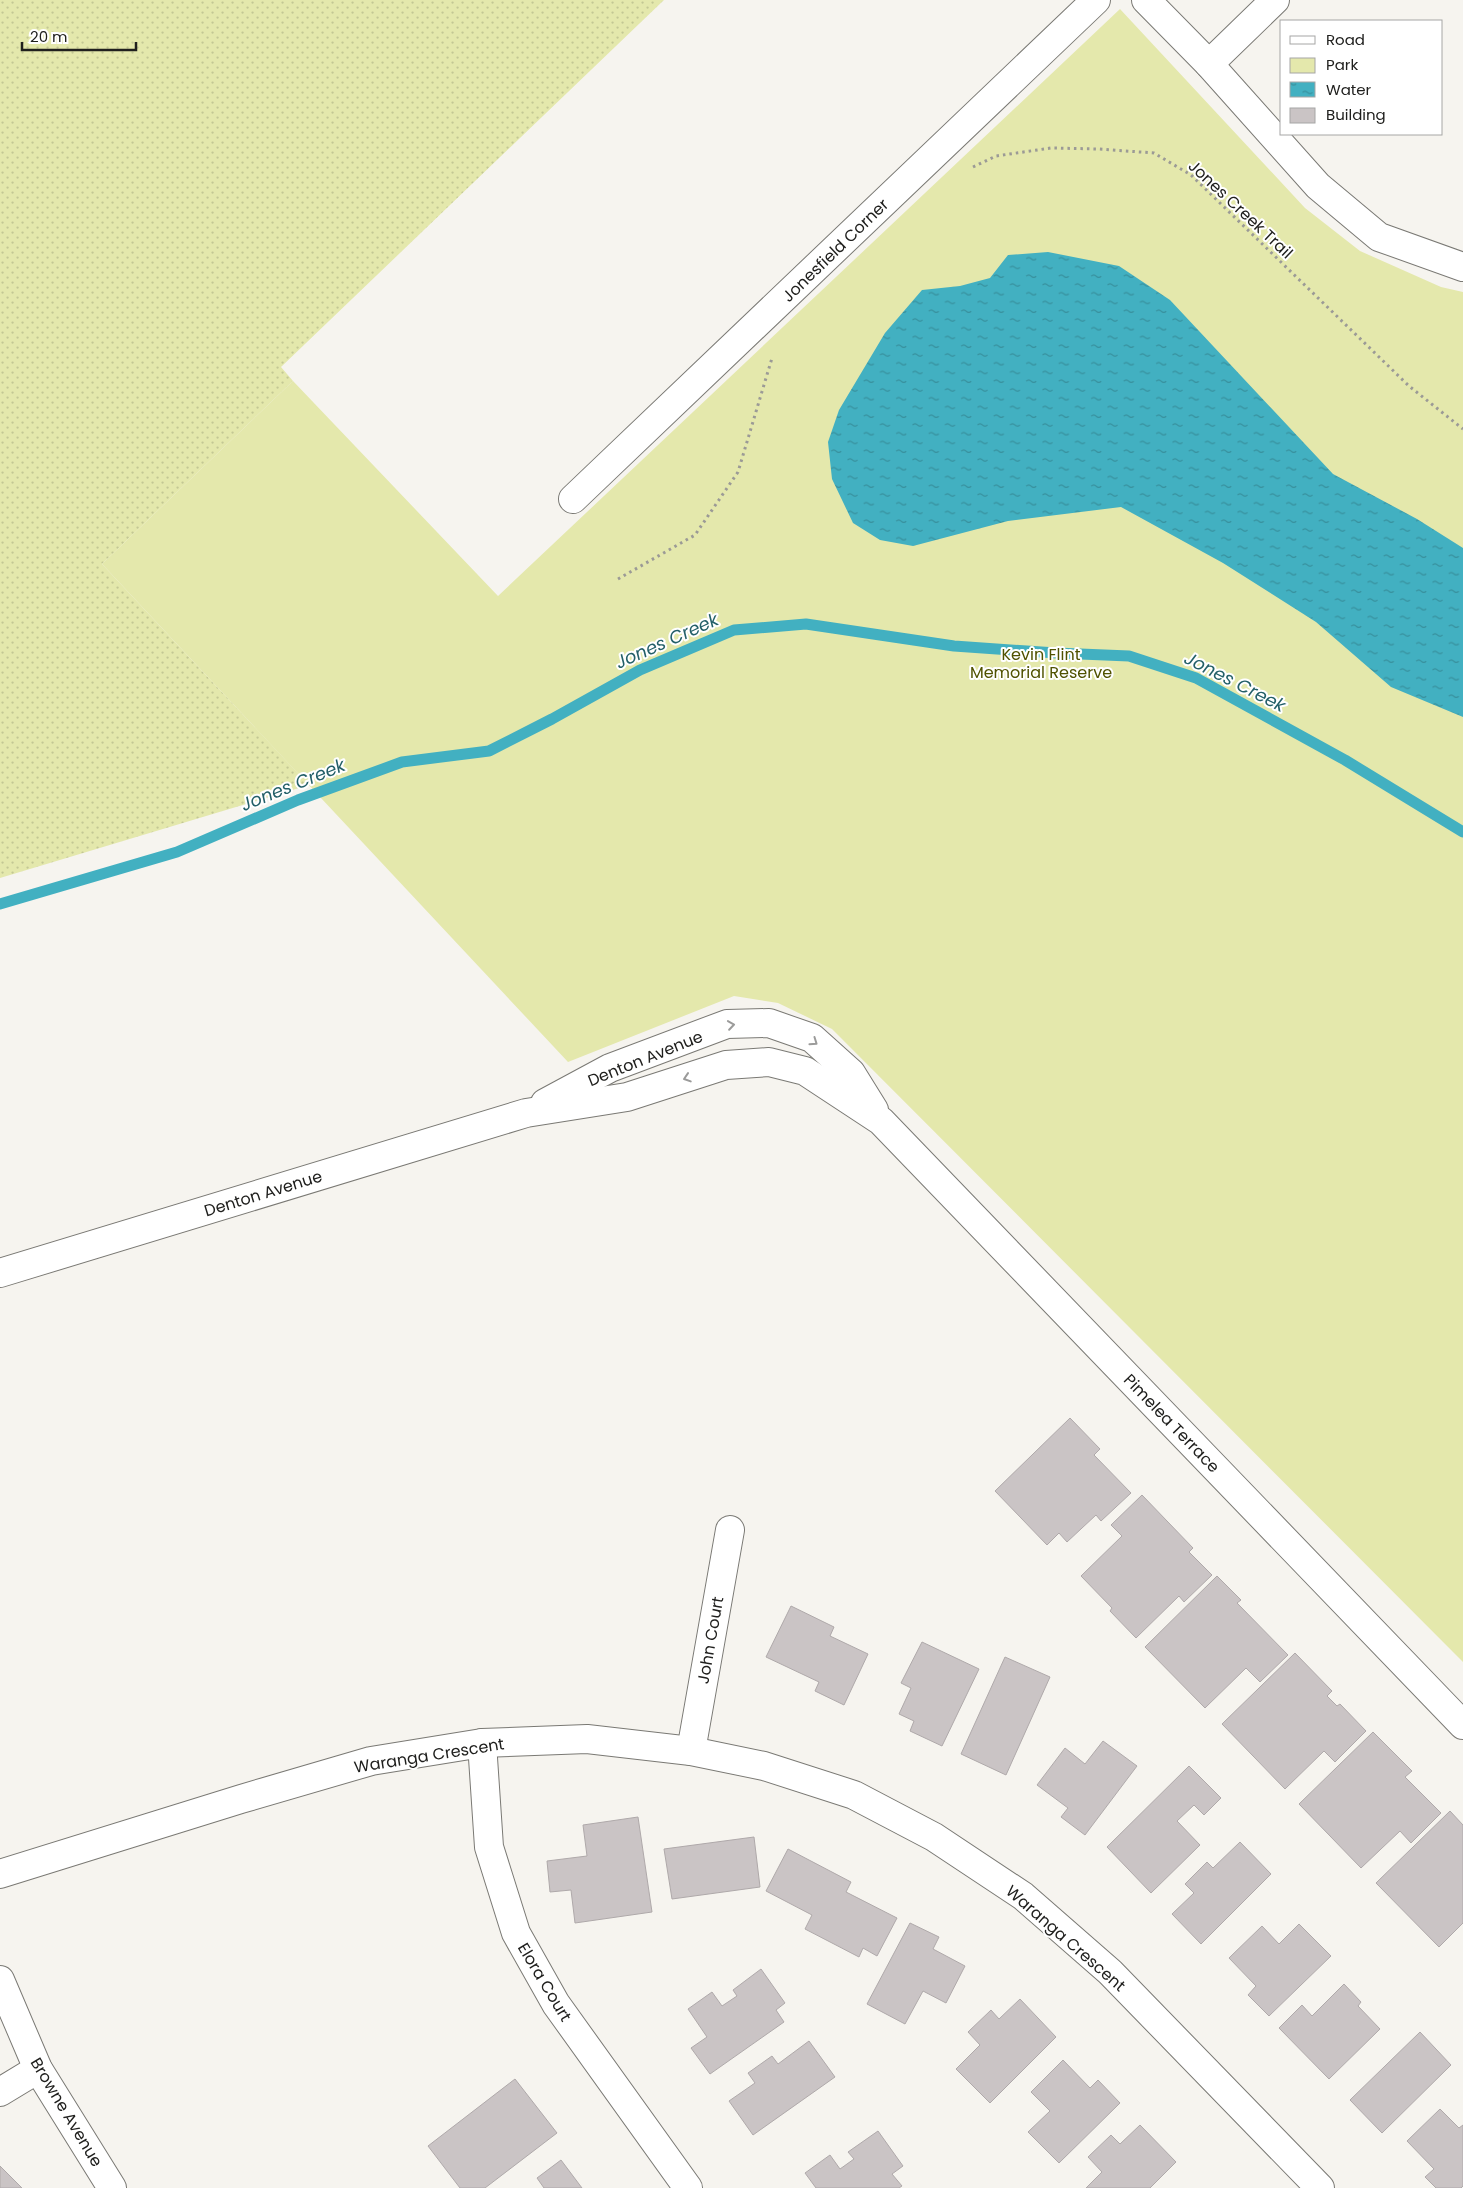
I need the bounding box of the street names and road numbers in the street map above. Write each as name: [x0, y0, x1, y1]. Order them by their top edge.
street label: Jones Creek Trail: [1183, 155, 1298, 264]
street label: Jonesfield Corner: [777, 193, 894, 307]
street label: Denton Avenue: [584, 1025, 706, 1092]
street label: Denton Avenue: [201, 1165, 325, 1222]
street label: Pimelea Terrace: [1118, 1369, 1225, 1478]
street label: John Court: [692, 1595, 729, 1685]
street label: Waranga Crescent: [352, 1732, 506, 1779]
street label: Waranga Crescent: [1001, 1880, 1131, 1997]
street label: Elora Court: [512, 1939, 577, 2026]
street label: Browne Avenue: [25, 2053, 108, 2171]

